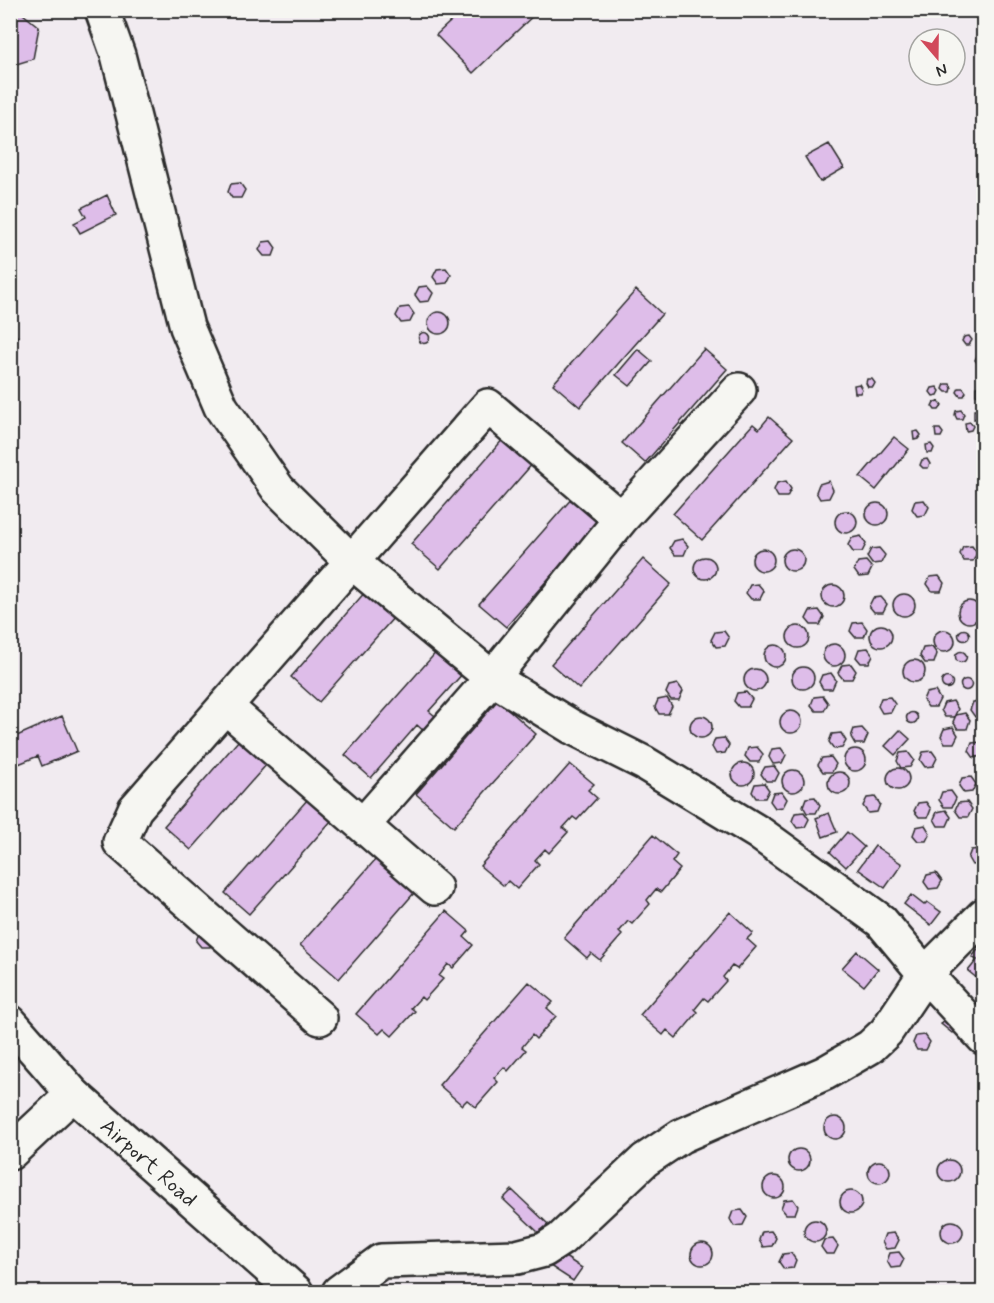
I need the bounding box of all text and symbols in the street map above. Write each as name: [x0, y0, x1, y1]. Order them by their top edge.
north arrow: [907, 27, 967, 87]
text: N: [933, 58, 950, 81]
street label: Airport Road: [94, 1113, 203, 1214]

